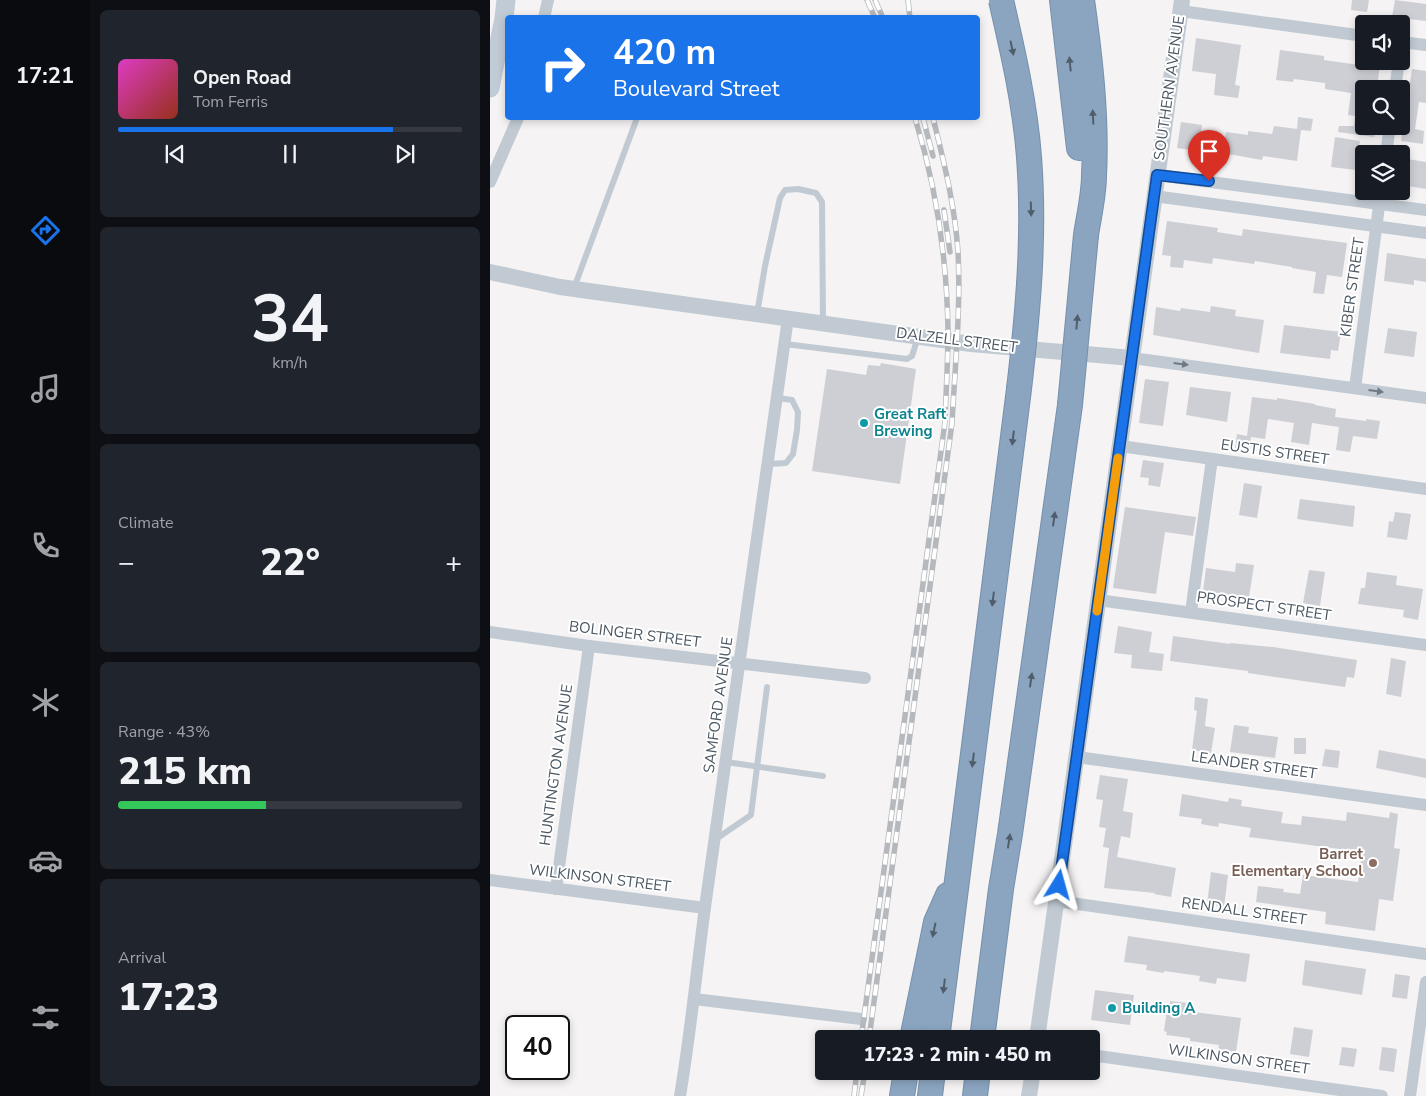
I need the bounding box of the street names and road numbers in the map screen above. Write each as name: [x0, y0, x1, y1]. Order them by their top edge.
street label: SOUTHERN AVENUE: [1149, 14, 1189, 162]
street label: KIBER STREET: [1335, 236, 1369, 338]
street label: DALZELL STREET: [895, 323, 1019, 357]
street label: EUSTIS STREET: [1220, 435, 1330, 469]
street label: PROSPECT STREET: [1195, 587, 1333, 625]
street label: BOLINGER STREET: [568, 616, 702, 652]
street label: SAMFORD AVENUE: [699, 636, 737, 774]
street label: HUNTINGTON AVENUE: [535, 683, 577, 847]
street label: LEANDER STREET: [1190, 746, 1318, 784]
street label: WILKINSON STREET: [528, 859, 672, 897]
street label: RENDALL STREET: [1180, 892, 1308, 930]
street label: WILKINSON STREET: [1167, 1039, 1311, 1079]

